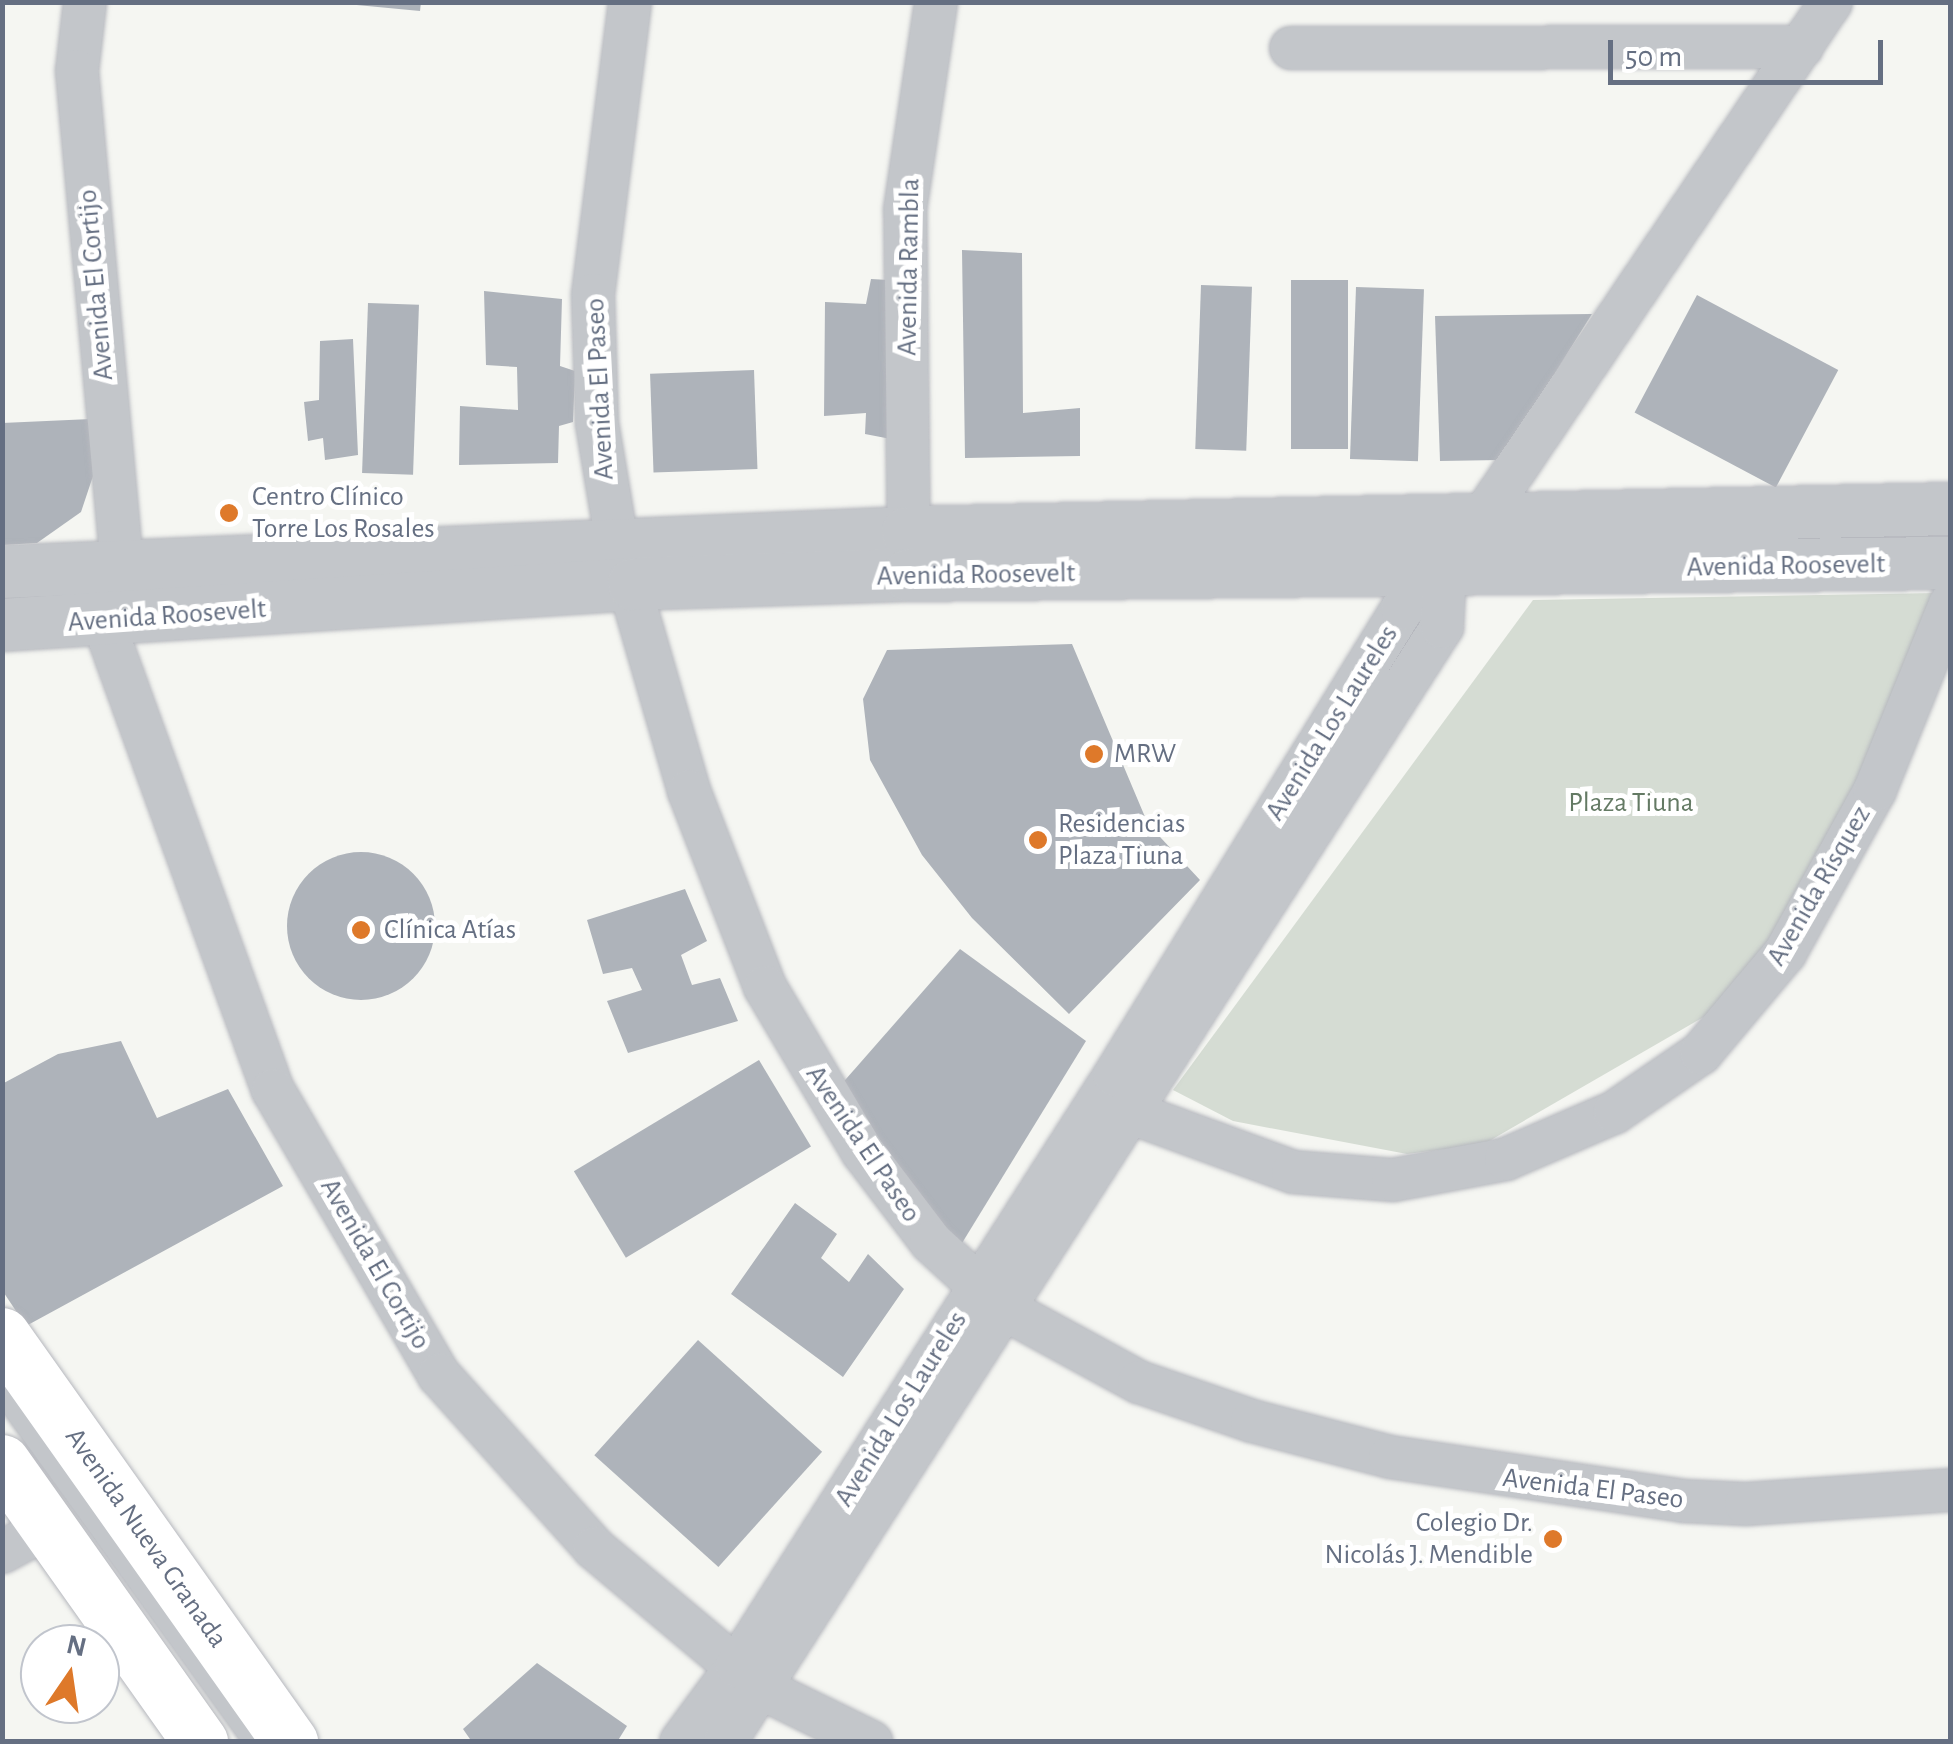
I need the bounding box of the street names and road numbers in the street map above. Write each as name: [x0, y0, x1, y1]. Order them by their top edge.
street label: Avenida Rambla: [891, 178, 927, 356]
street label: Avenida El Cortijo: [71, 188, 121, 382]
street label: Avenida El Paseo: [578, 297, 622, 481]
street label: Avenida Roosevelt: [1686, 547, 1886, 585]
street label: Avenida Roosevelt: [876, 556, 1076, 594]
street label: Avenida Roosevelt: [67, 592, 267, 640]
street label: Avenida Los Laureles: [1258, 619, 1406, 827]
street label: Avenida Rísquez: [1760, 800, 1878, 972]
street label: Avenida El Paseo: [798, 1059, 928, 1229]
street label: Avenida El Cortijo: [313, 1173, 437, 1355]
street label: Avenida Los Laureles: [827, 1305, 975, 1513]
street label: Avenida Nueva Granada: [57, 1422, 235, 1654]
street label: Avenida El Paseo: [1501, 1461, 1685, 1517]

